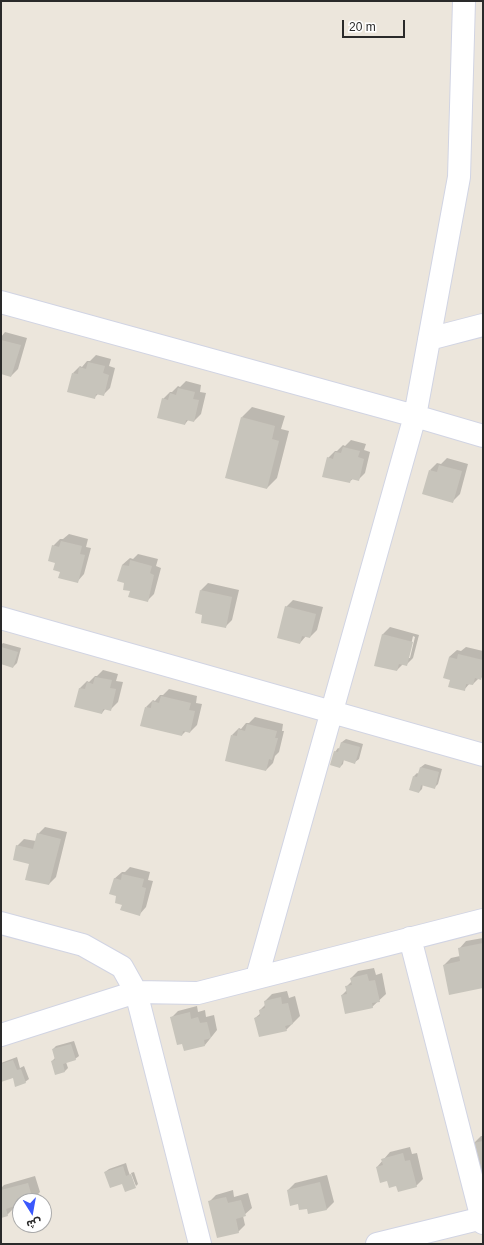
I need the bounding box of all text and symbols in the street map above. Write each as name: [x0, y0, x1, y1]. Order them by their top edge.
scale bar: [344, 12, 407, 38]
text: 20 m: [349, 20, 376, 34]
north arrow: [12, 1193, 52, 1233]
text: ش: [26, 1216, 43, 1231]

